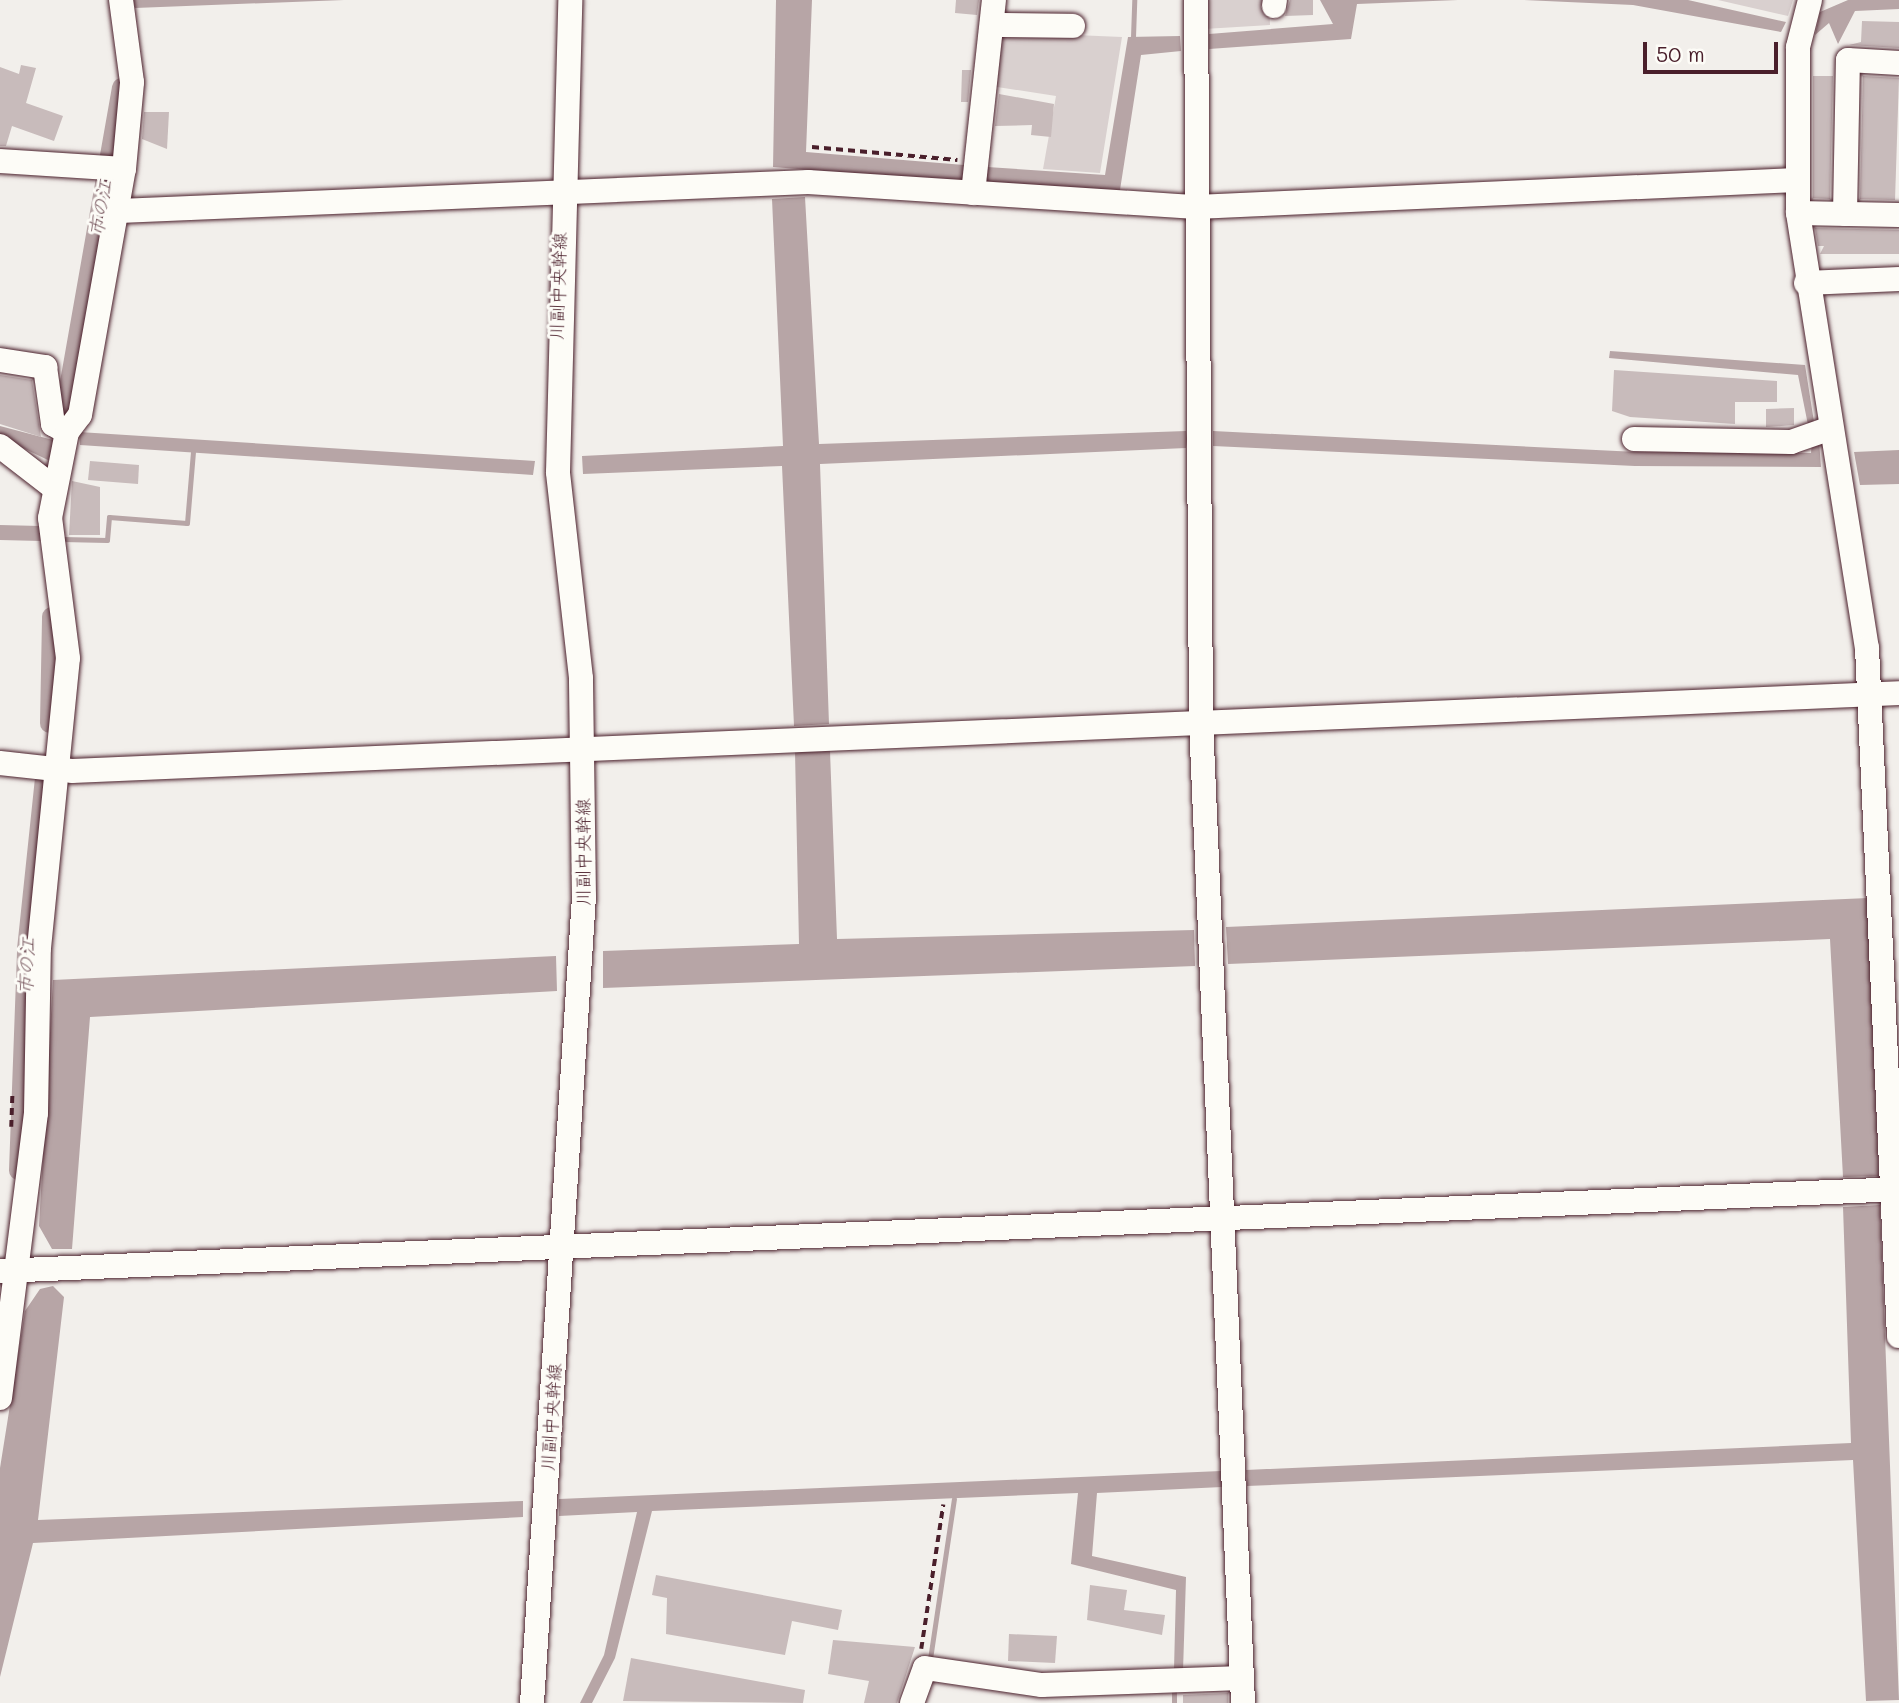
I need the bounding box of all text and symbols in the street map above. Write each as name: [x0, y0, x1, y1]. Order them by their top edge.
scale bar: [1647, 28, 1782, 72]
text: 50 m: [1656, 40, 1705, 67]
water label: 市の江: [84, 178, 116, 238]
street label: 川副中央幹線: [545, 232, 571, 340]
street label: 川副中央幹線: [572, 798, 594, 906]
water label: 市の江: [13, 937, 39, 995]
street label: 川副中央幹線: [536, 1362, 566, 1472]

